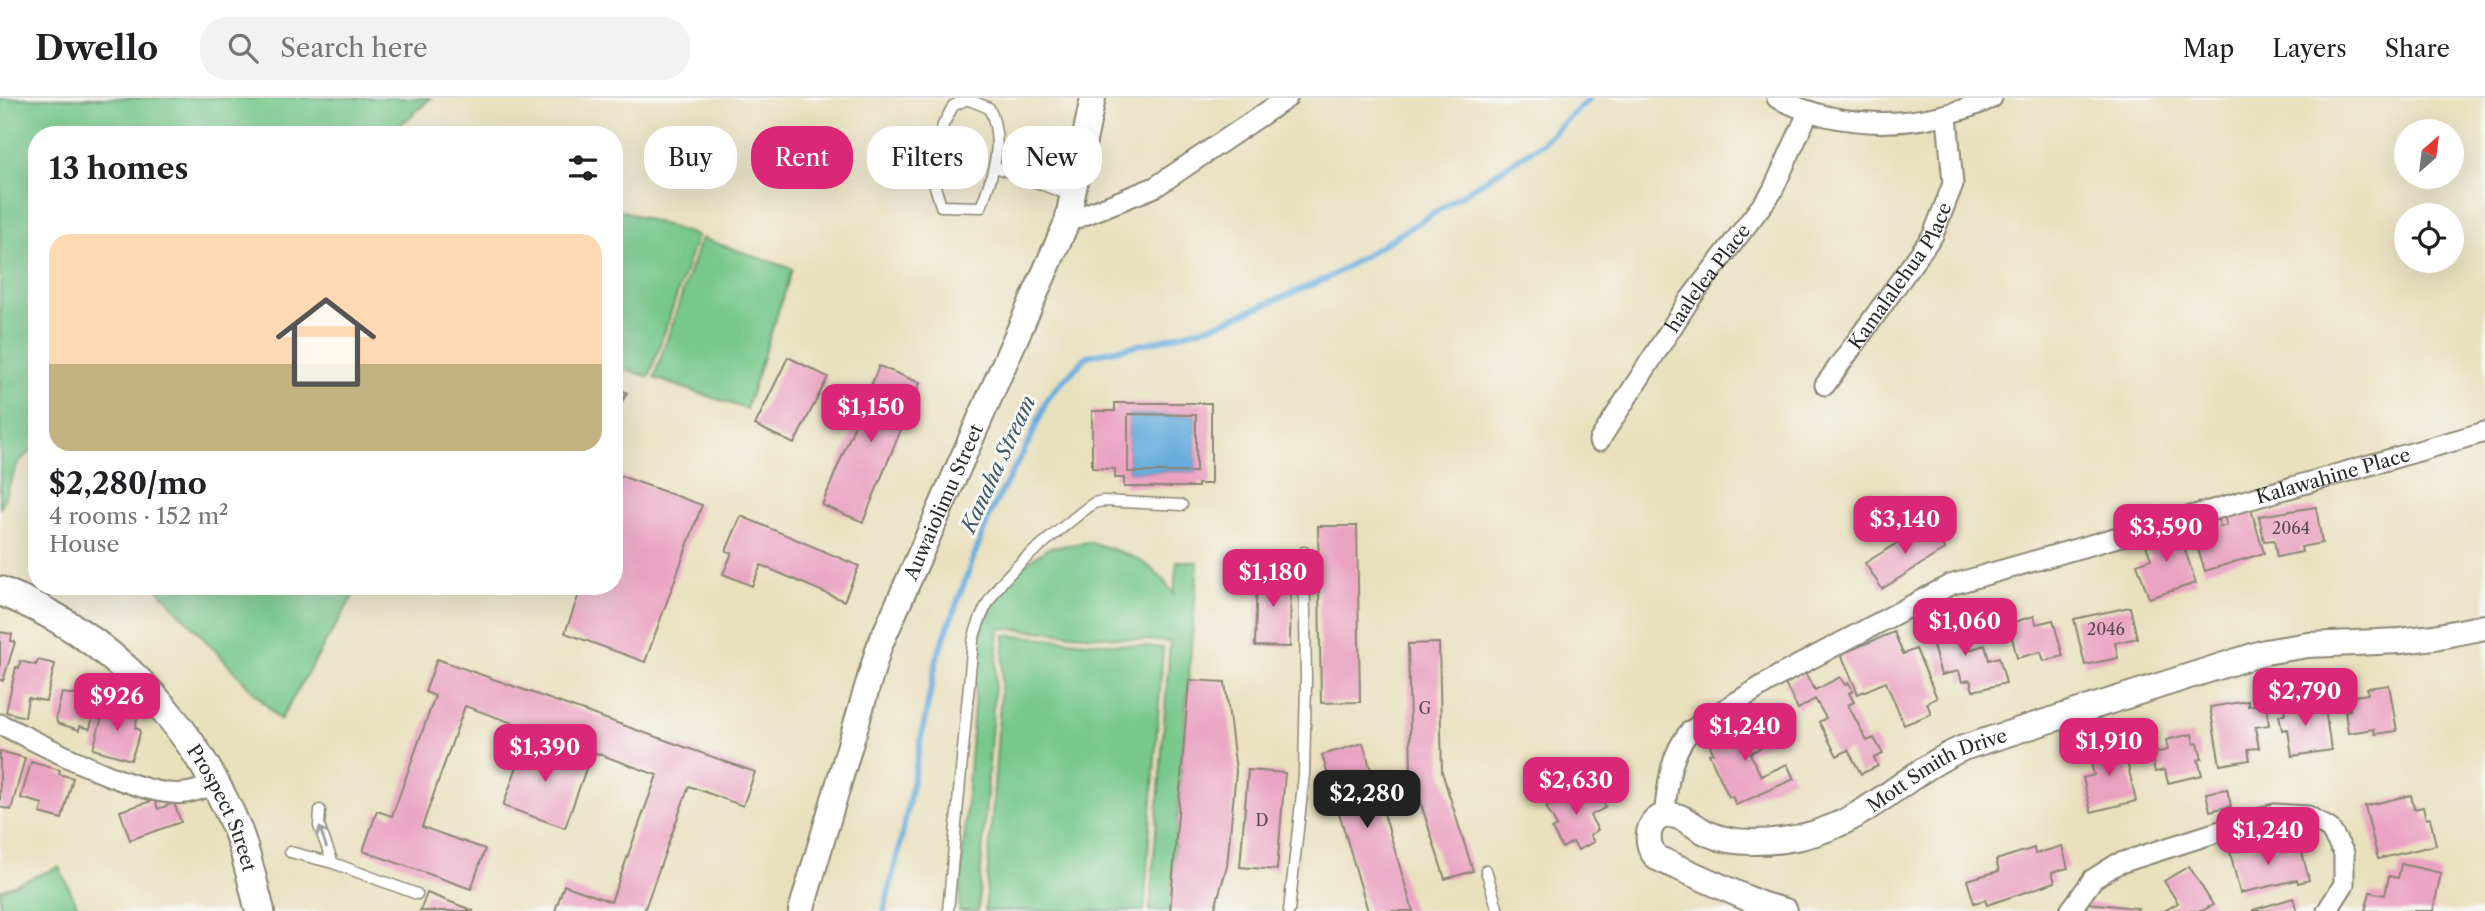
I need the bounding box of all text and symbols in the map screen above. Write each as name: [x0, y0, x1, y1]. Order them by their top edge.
search box: [200, 17, 690, 80]
text: Dwello: [35, 28, 158, 69]
icon: search: [224, 29, 262, 67]
text: Search here: [280, 32, 428, 64]
text: Map: [2183, 34, 2234, 63]
text: Layers: [2272, 34, 2347, 63]
text: Share: [2385, 34, 2450, 63]
north arrow: [2394, 119, 2464, 189]
map controls: [2394, 119, 2464, 273]
chip: Buy: [644, 126, 737, 189]
chip: Rent: [751, 126, 853, 189]
chip: Filters: [867, 126, 988, 189]
chip: New: [1002, 126, 1102, 189]
icon: filters: [564, 149, 602, 187]
text: 13 homes: [49, 150, 188, 187]
street label: Kamalalehua Place: [1843, 199, 1956, 354]
button: locate: [2394, 203, 2464, 273]
street label: haalelea Place: [1660, 219, 1755, 336]
icon: home: [263, 279, 389, 405]
pin: $1,150: [814, 384, 928, 444]
water label: Kanaha Stream: [954, 391, 1041, 538]
text: $1,150: [837, 393, 905, 421]
street label: Auwaiolimu Street: [898, 420, 988, 584]
street label: Kalawahine Place: [2253, 443, 2413, 508]
text: $2,280/mo: [49, 465, 207, 502]
pin: $3,140: [1848, 496, 1962, 556]
text: 4 rooms · 152 m²: [49, 502, 229, 530]
pin: $3,590: [2109, 504, 2223, 564]
text: $3,140: [1870, 505, 1940, 533]
text: $3,590: [2129, 513, 2203, 541]
house number: 2064: [2272, 518, 2310, 538]
text: House: [49, 530, 119, 558]
pin: $1,180: [1216, 550, 1330, 609]
text: $1,180: [1239, 558, 1307, 586]
pin: $1,060: [1908, 598, 2022, 658]
text: $1,060: [1929, 607, 2001, 635]
house number: 2046: [2087, 619, 2125, 639]
pin: $2,790: [2248, 668, 2362, 728]
pin: $926: [76, 674, 158, 733]
text: $2,790: [2269, 677, 2341, 705]
text: $926: [90, 682, 144, 710]
house number: G: [1419, 698, 1432, 718]
pin: $1,240: [1688, 704, 1802, 763]
text: $1,240: [1709, 712, 1781, 740]
pin: $1,910: [2052, 718, 2166, 778]
street label: Mott Smith Drive: [1863, 723, 2010, 817]
pin: $1,390: [488, 724, 602, 784]
text: $1,910: [2075, 727, 2143, 755]
text: $1,390: [510, 733, 580, 761]
street label: Prospect Street: [183, 740, 261, 874]
pin: $2,630: [1519, 758, 1633, 817]
text: $2,630: [1539, 766, 1613, 794]
pin: $2,280: [1310, 770, 1424, 830]
text: $2,280: [1329, 779, 1405, 807]
pin: $1,240: [2211, 808, 2325, 867]
house number: D: [1256, 810, 1269, 830]
text: $1,240: [2232, 816, 2304, 844]
one-way arrow: [316, 827, 328, 849]

